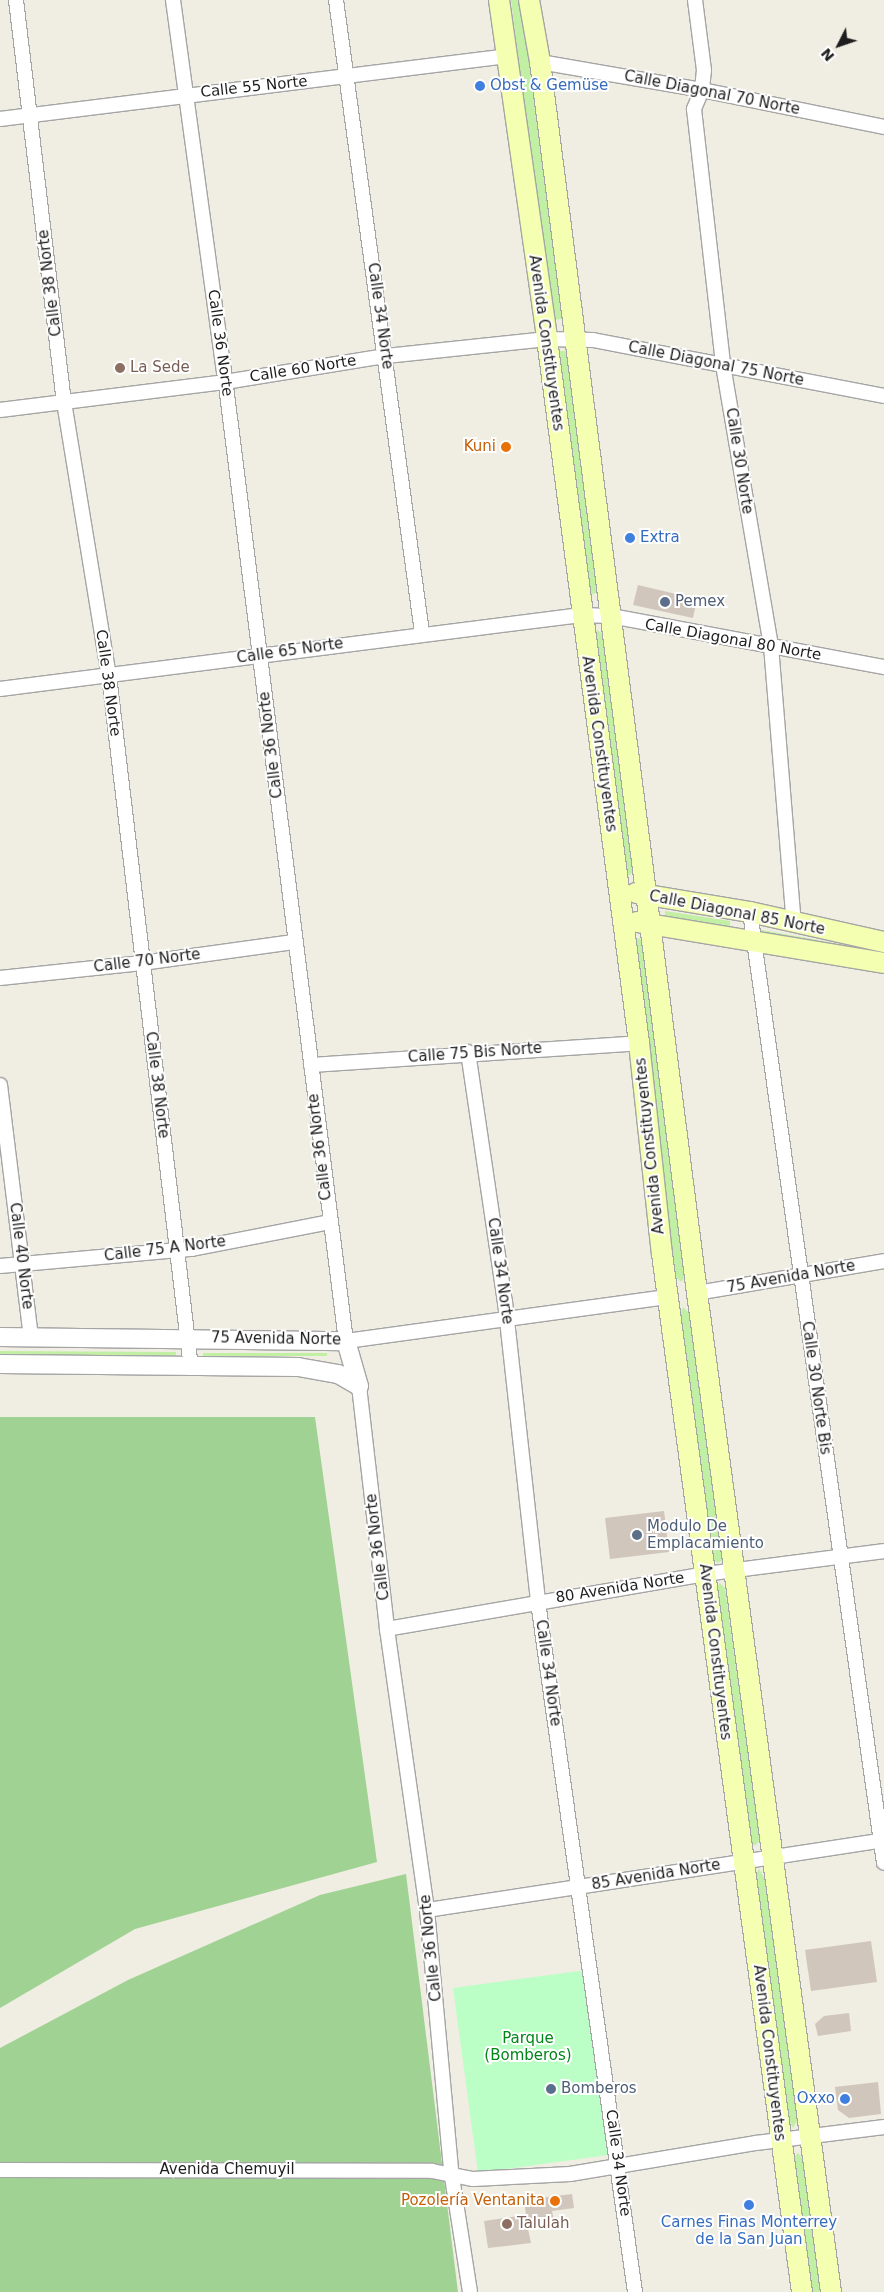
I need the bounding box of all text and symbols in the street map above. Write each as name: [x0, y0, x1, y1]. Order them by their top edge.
north arrow: [814, 20, 864, 70]
text: N: [818, 45, 838, 65]
street label: Calle Diagonal 70 Norte: [623, 67, 801, 119]
street label: Calle 55 Norte: [200, 72, 308, 102]
place label: Obst & Gemüse: [490, 77, 608, 95]
marker: Obst & Gemüse: [474, 80, 486, 92]
street label: Calle 38 Norte: [35, 229, 65, 337]
street label: Avenida Constituyentes: [525, 254, 567, 432]
street label: Calle 34 Norte: [364, 262, 396, 370]
street label: Calle 36 Norte: [204, 289, 236, 397]
street label: Calle Diagonal 75 Norte: [627, 338, 805, 390]
street label: Calle 60 Norte: [248, 352, 358, 386]
place label: La Sede: [130, 359, 190, 377]
marker: La Sede: [114, 362, 126, 374]
street label: Calle 30 Norte: [722, 406, 756, 516]
place label: Kuni: [464, 438, 496, 456]
marker: Kuni: [500, 441, 512, 453]
place label: Extra: [640, 529, 680, 547]
marker: Extra: [624, 532, 636, 544]
place label: Pemex: [675, 593, 725, 611]
marker: Pemex: [659, 596, 671, 608]
street label: Calle Diagonal 80 Norte: [643, 616, 823, 664]
street label: Calle 38 Norte: [92, 629, 124, 737]
street label: Calle 65 Norte: [236, 635, 344, 667]
street label: Avenida Constituyentes: [578, 655, 620, 833]
street label: Calle 36 Norte: [256, 691, 286, 799]
street label: Calle Diagonal 85 Norte: [648, 887, 826, 939]
street label: Calle 70 Norte: [93, 946, 201, 976]
street label: Calle 38 Norte: [142, 1031, 172, 1139]
street label: Calle 75 Bis Norte: [407, 1039, 543, 1067]
street label: Avenida Constituyentes: [632, 1057, 668, 1235]
street label: Calle 36 Norte: [305, 1093, 335, 1201]
street label: Calle 40 Norte: [6, 1202, 36, 1310]
street label: Calle 34 Norte: [484, 1217, 516, 1325]
street label: Calle 75 A Norte: [103, 1233, 227, 1265]
street label: 75 Avenida Norte: [725, 1257, 857, 1297]
street label: Calle 30 Norte Bis: [798, 1320, 834, 1456]
street label: 75 Avenida Norte: [211, 1329, 341, 1349]
street label: Calle 36 Norte: [363, 1493, 393, 1601]
place label: Modulo De Emplacamiento: [647, 1517, 764, 1552]
marker: Modulo De Emplacamiento: [631, 1529, 643, 1541]
street label: Avenida Constituyentes: [695, 1563, 735, 1741]
street label: 80 Avenida Norte: [554, 1569, 686, 1607]
street label: Calle 34 Norte: [532, 1619, 564, 1727]
street label: 85 Avenida Norte: [590, 1856, 722, 1894]
street label: Calle 36 Norte: [416, 1894, 446, 2002]
street label: Avenida Constituyentes: [749, 1964, 789, 2142]
park label: Parque (Bomberos): [484, 2029, 572, 2064]
place label: Bomberos: [561, 2080, 637, 2098]
marker: Bomberos: [545, 2083, 557, 2095]
place label: Oxxo: [797, 2090, 835, 2108]
marker: Oxxo: [839, 2093, 851, 2105]
street label: Calle 34 Norte: [602, 2109, 634, 2217]
street label: Avenida Chemuyil: [159, 2161, 295, 2179]
place label: Pozolería Ventanita: [401, 2192, 545, 2210]
marker: Pozolería Ventanita: [549, 2195, 561, 2207]
marker: Carnes Finas Monterrey de la San Juan: [743, 2199, 755, 2211]
place label: Carnes Finas Monterrey de la San Juan: [661, 2213, 837, 2248]
place label: Talulah: [517, 2215, 569, 2233]
marker: Talulah: [501, 2218, 513, 2230]

